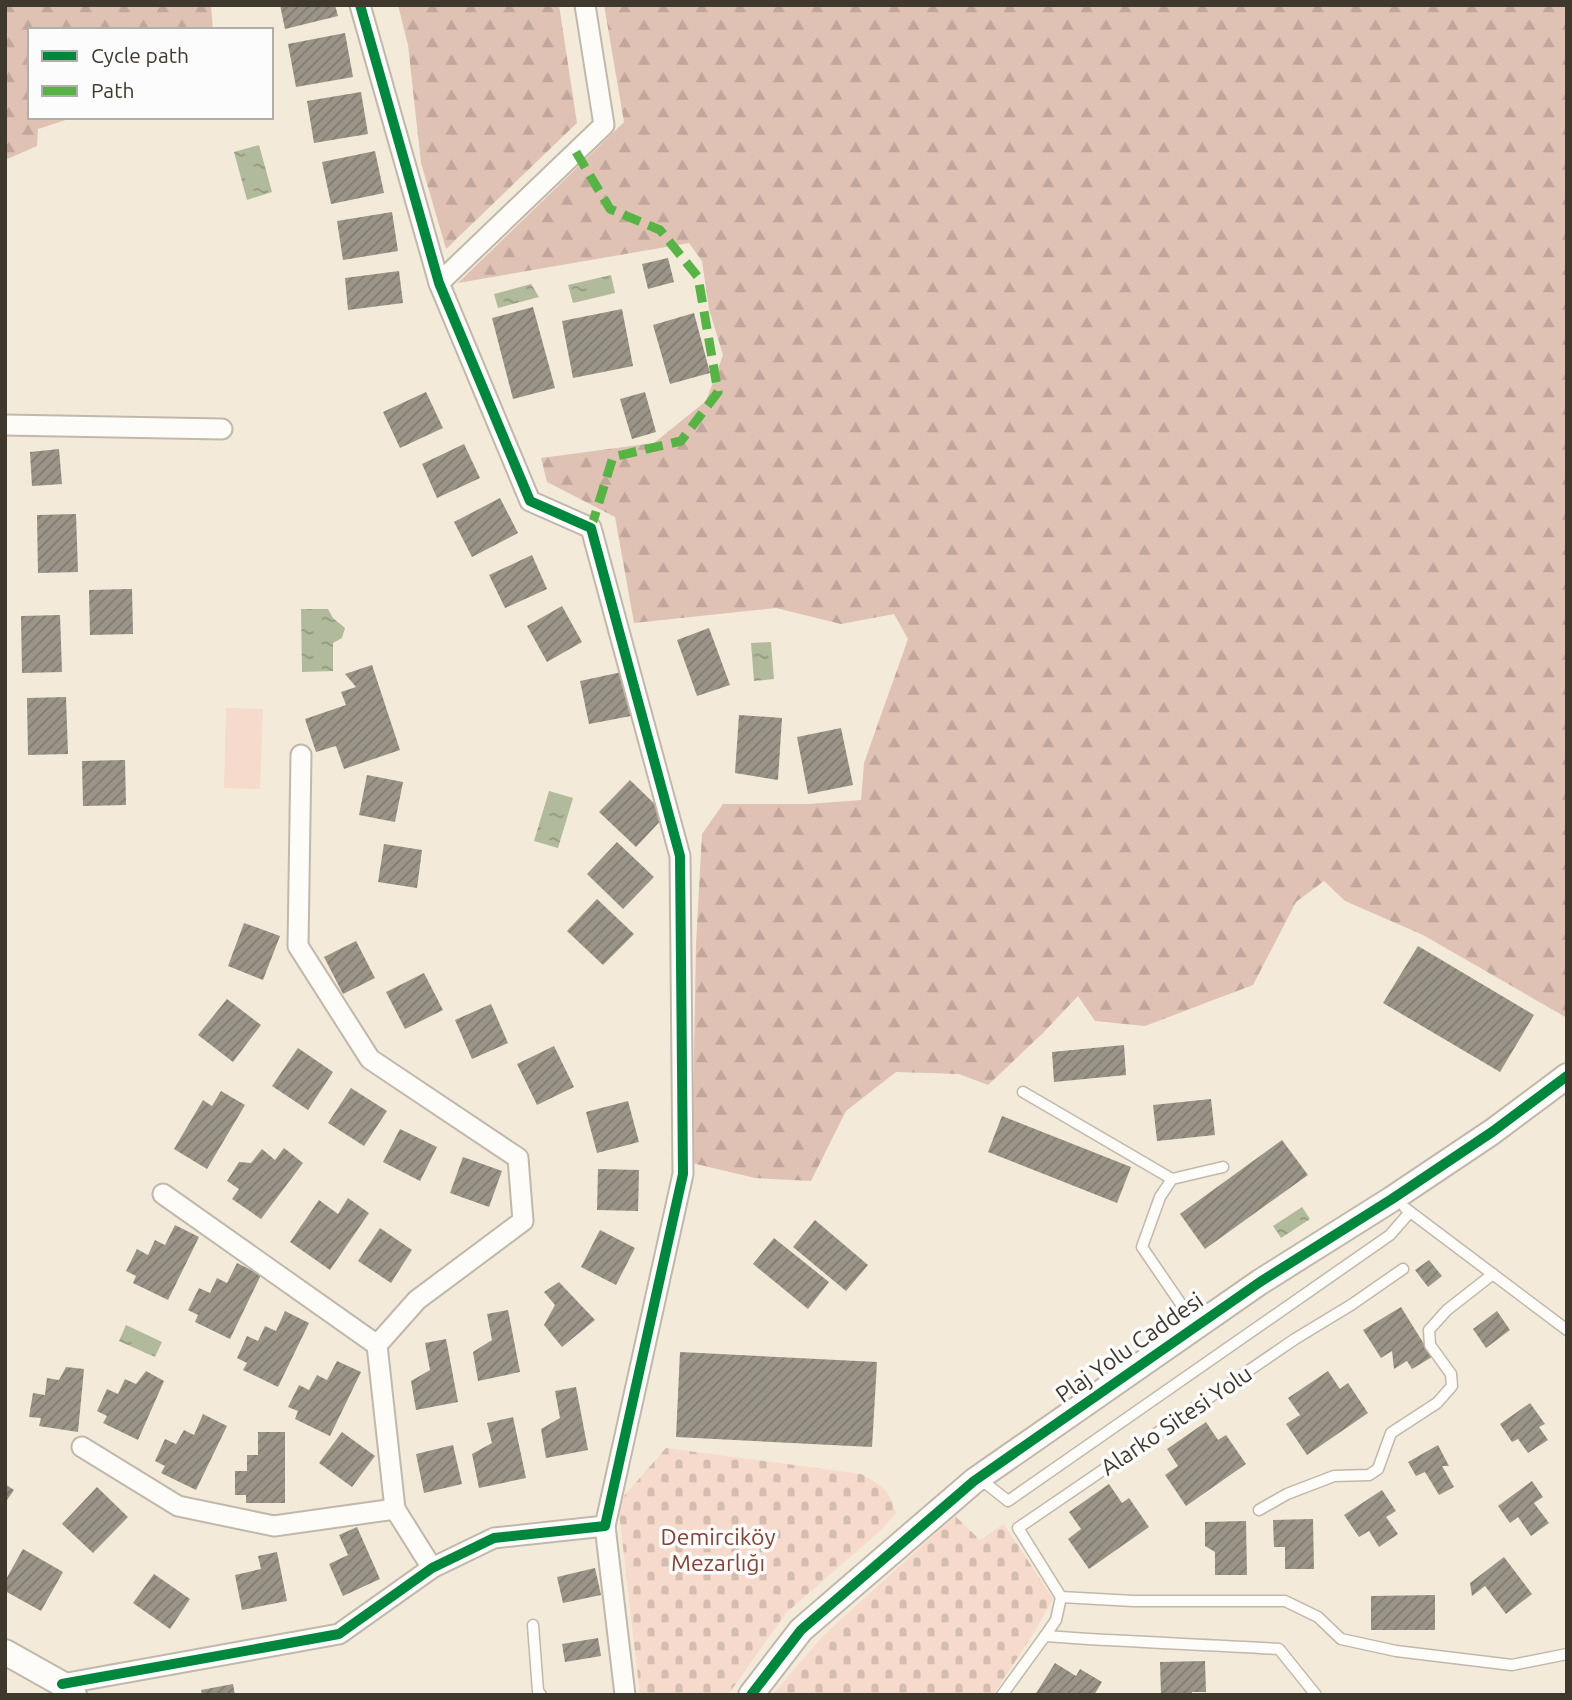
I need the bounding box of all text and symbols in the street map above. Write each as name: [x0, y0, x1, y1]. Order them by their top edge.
legend: [28, 28, 273, 119]
text: Cycle path: [91, 43, 189, 67]
text: Path: [91, 78, 134, 102]
street label: Plaj Yolu Caddesi: [1051, 1287, 1207, 1407]
street label: Alarko Sitesi Yolu: [1096, 1360, 1256, 1480]
park label: Demirciköy Mezarlığı: [660, 1524, 776, 1575]

